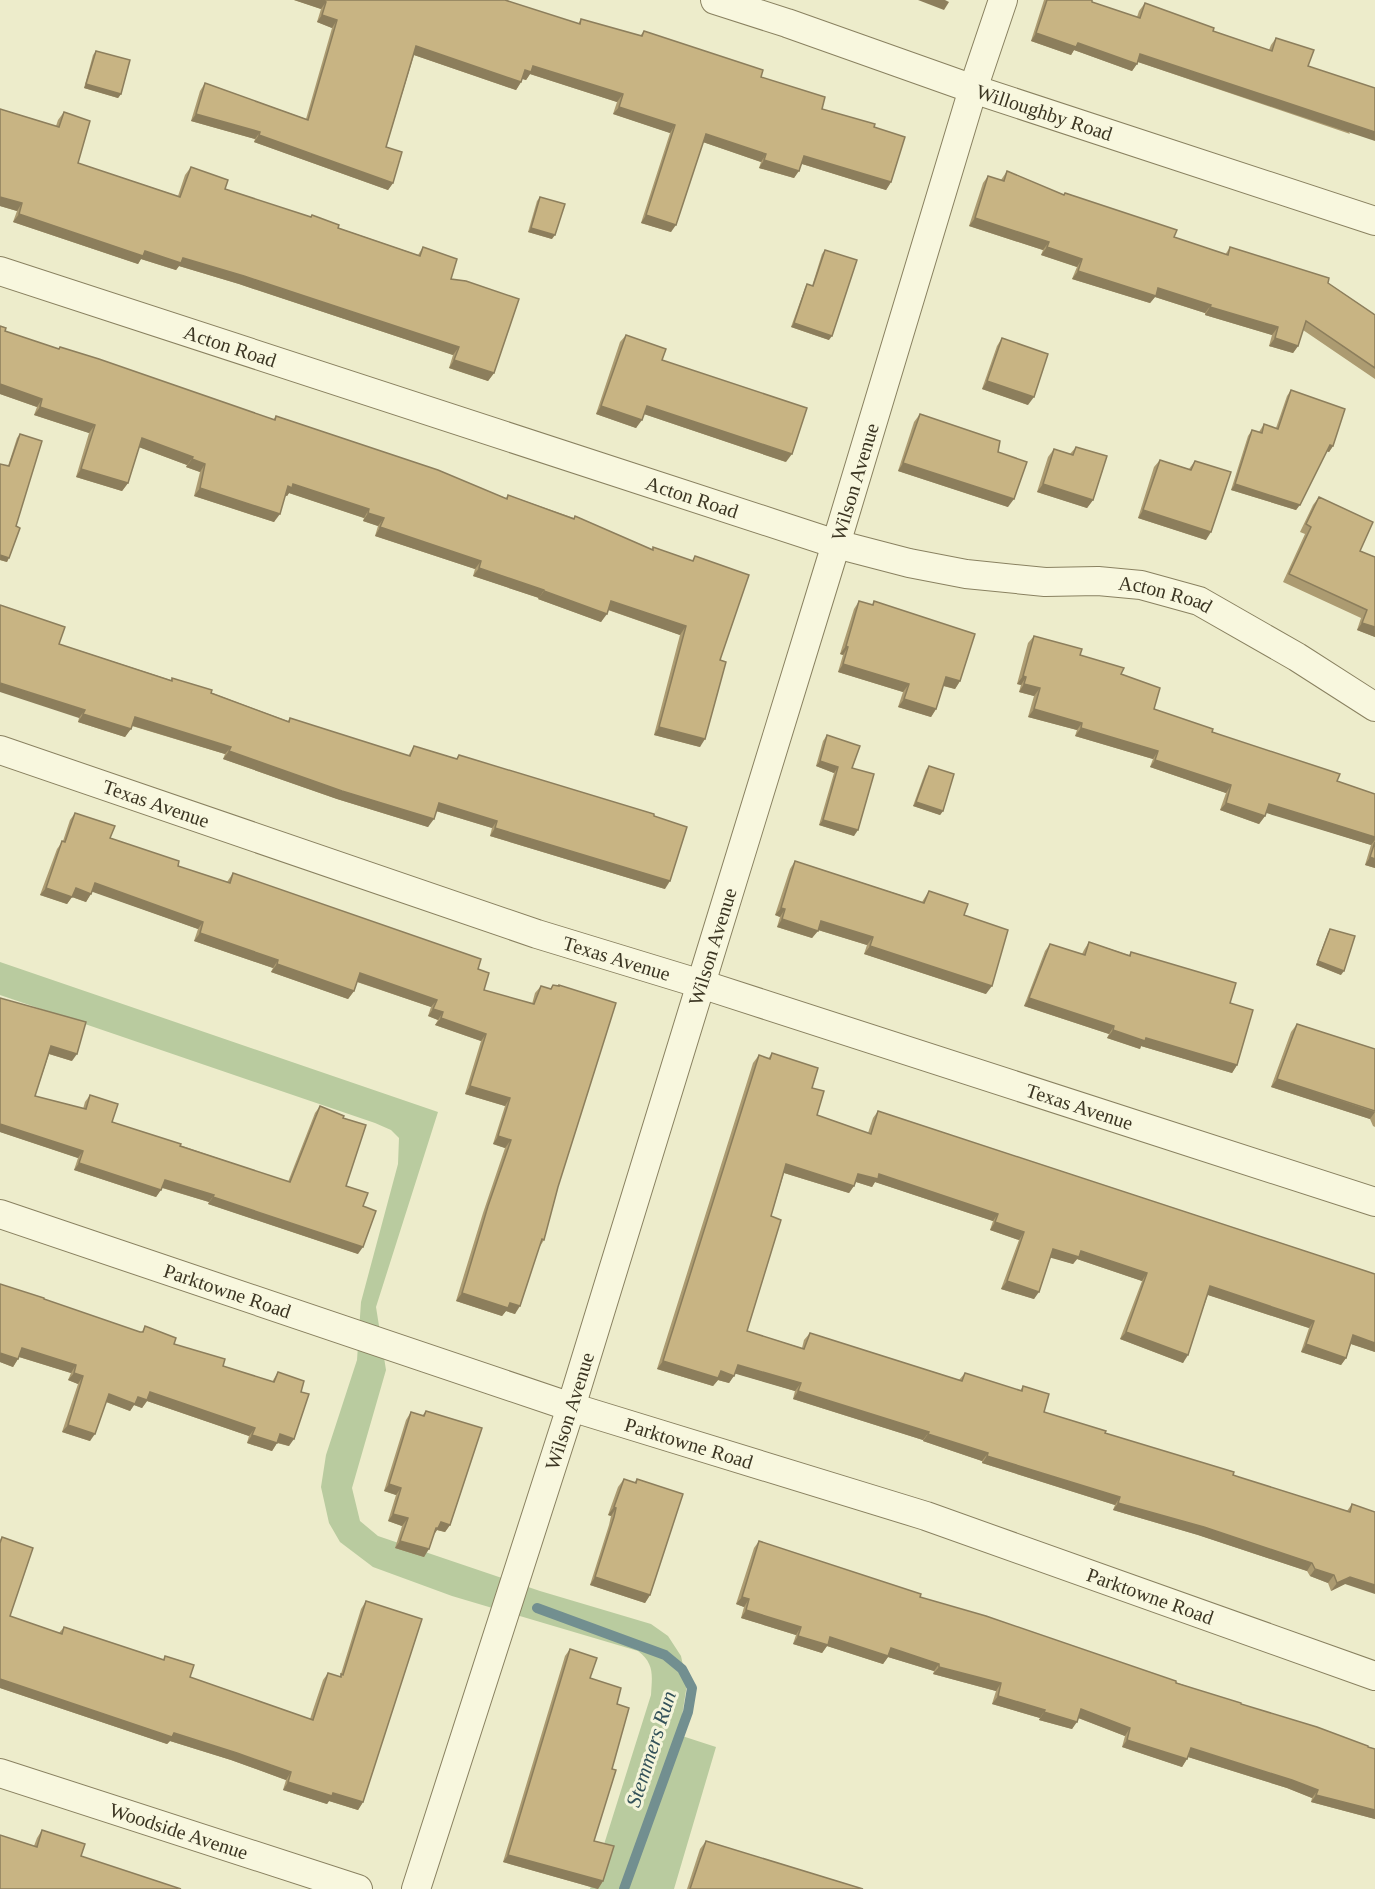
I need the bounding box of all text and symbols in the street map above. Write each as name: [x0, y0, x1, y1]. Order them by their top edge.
street label: Willoughby Road: [973, 80, 1115, 145]
street label: Acton Road: [181, 321, 279, 372]
street label: Wilson Avenue: [827, 420, 883, 543]
street label: Acton Road: [643, 472, 741, 522]
street label: Acton Road: [1117, 572, 1216, 617]
street label: Texas Avenue: [100, 775, 212, 832]
street label: Wilson Avenue: [684, 885, 741, 1008]
street label: Texas Avenue: [560, 932, 673, 985]
street label: Texas Avenue: [1023, 1079, 1136, 1134]
street label: Parktowne Road: [161, 1259, 294, 1323]
street label: Wilson Avenue: [541, 1350, 598, 1472]
street label: Parktowne Road: [622, 1413, 756, 1473]
street label: Parktowne Road: [1084, 1563, 1216, 1629]
water label: Stemmers Run: [621, 1688, 681, 1810]
street label: Woodside Avenue: [107, 1798, 251, 1864]

